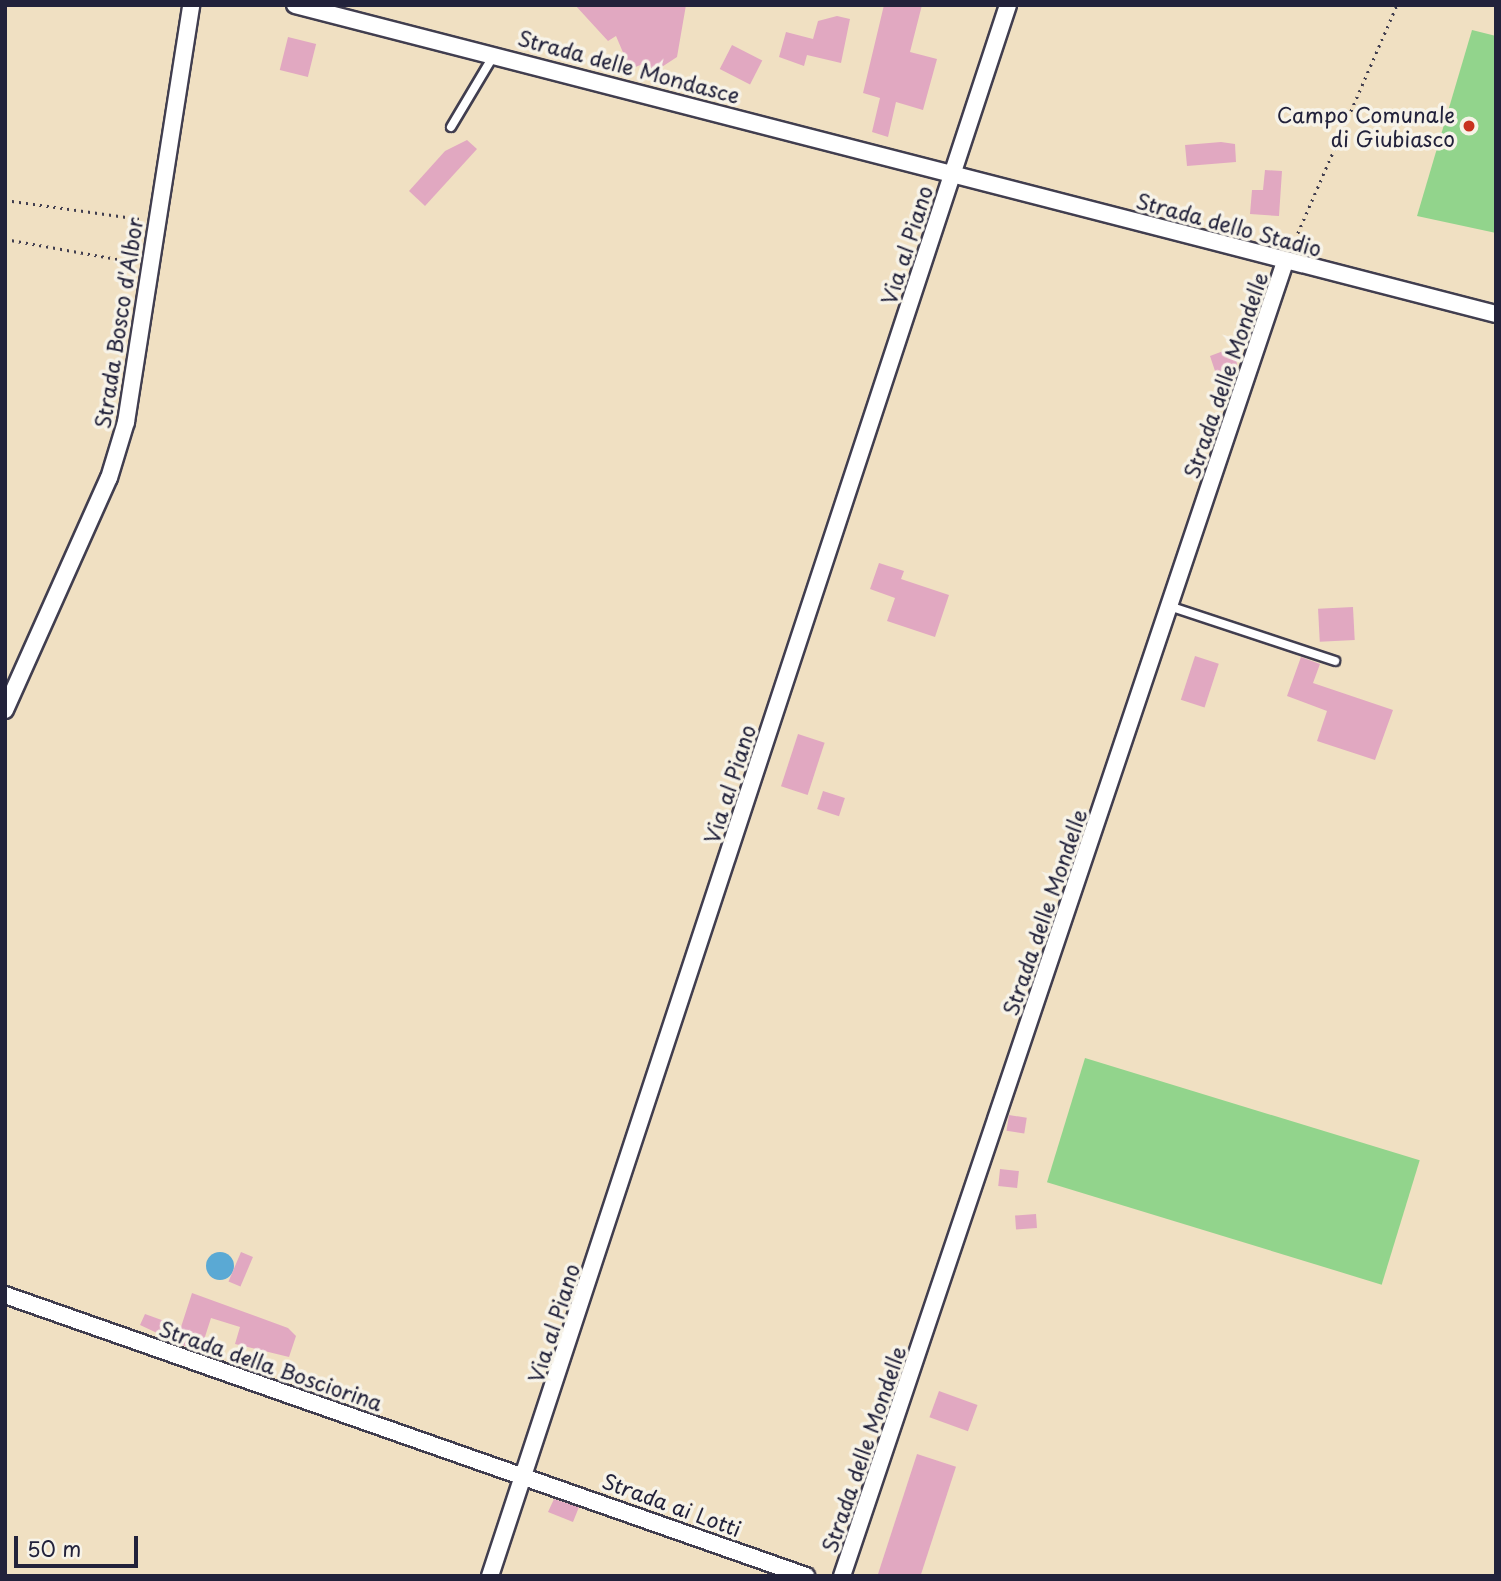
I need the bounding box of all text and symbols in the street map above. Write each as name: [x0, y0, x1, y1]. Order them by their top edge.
street label: Strada delle Mondasce: [515, 24, 743, 108]
place label: Campo Comunale di Giubiasco: [1275, 101, 1455, 151]
marker: Campo Comunale di Giubiasco: [1461, 118, 1477, 134]
street label: Via al Piano: [875, 183, 937, 307]
street label: Strada dello Stadio: [1133, 187, 1325, 261]
street label: Strada Bosco d'Albor: [89, 216, 147, 430]
street label: Strada delle Mondelle: [1178, 268, 1272, 482]
street label: Via al Piano: [698, 722, 760, 846]
street label: Strada delle Mondelle: [997, 805, 1091, 1019]
street label: Via al Piano: [522, 1261, 584, 1385]
street label: Strada della Bosciorina: [155, 1315, 387, 1415]
street label: Strada delle Mondelle: [816, 1342, 910, 1556]
street label: Strada ai Lotti: [598, 1467, 746, 1541]
scale bar: [18, 1522, 142, 1566]
text: 50 m: [27, 1532, 81, 1564]

